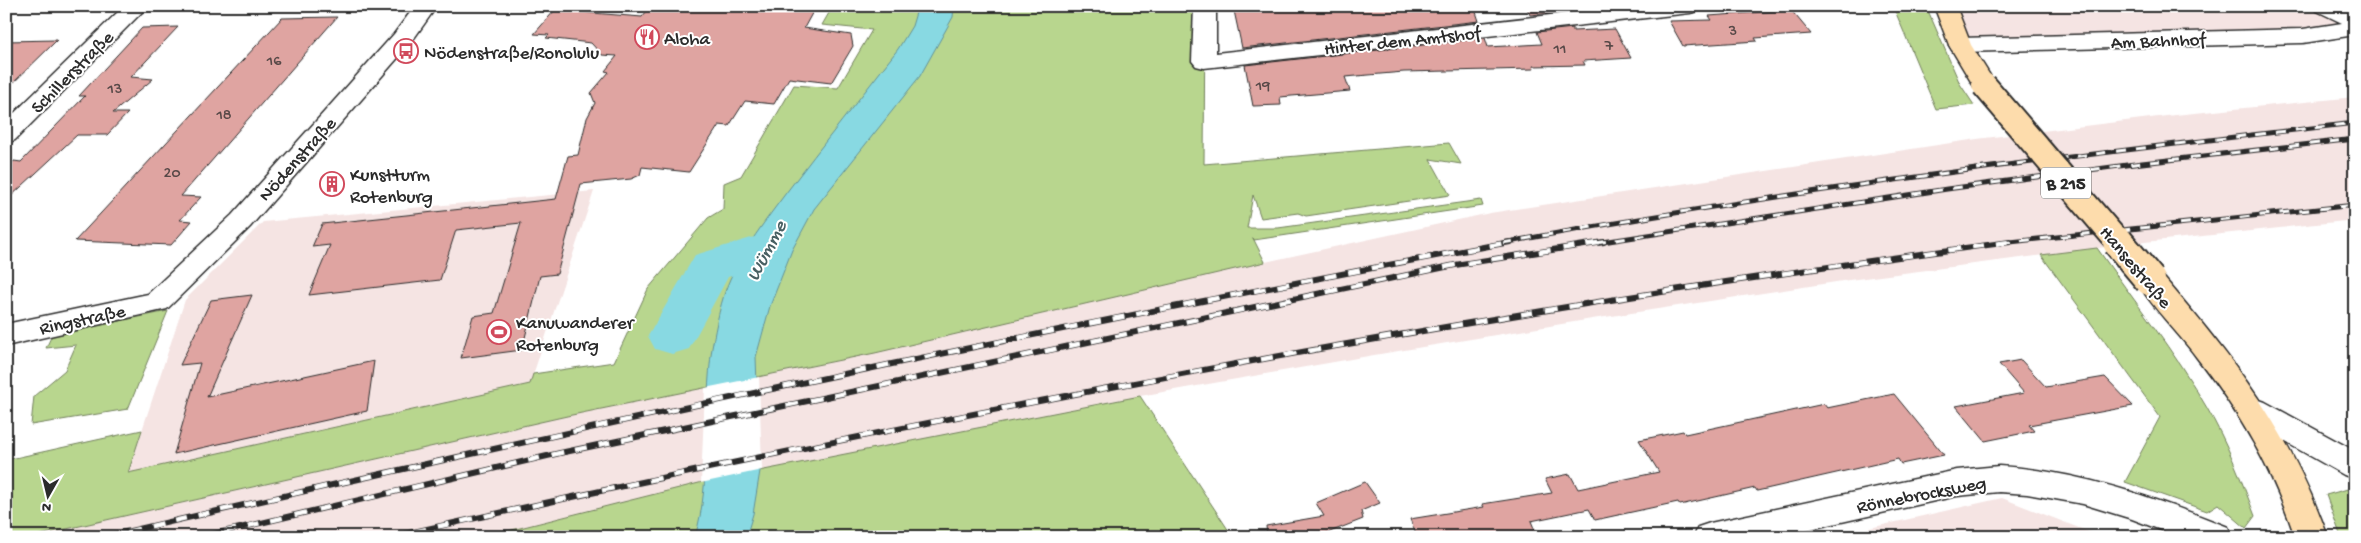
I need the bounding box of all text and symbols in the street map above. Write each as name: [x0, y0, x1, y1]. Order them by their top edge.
street label: Hinter dem Amtshof: [1323, 23, 1484, 62]
house number: 3: [1728, 23, 1737, 42]
restaurant icon: Aloha: [634, 24, 660, 50]
street label: Schillerstraße: [27, 27, 120, 120]
place label: Aloha: [664, 29, 711, 52]
street label: Am Bahnhof: [2110, 29, 2208, 56]
bus stop icon: Nödenstraße/Ronolulu: [393, 38, 419, 64]
house number: 7: [1604, 38, 1614, 57]
house number: 11: [1553, 41, 1566, 60]
place label: Nödenstraße/Ronolulu: [424, 43, 599, 66]
house number: 16: [266, 53, 282, 72]
house number: 19: [1255, 78, 1270, 97]
house number: 13: [107, 81, 122, 100]
house number: 18: [215, 107, 232, 126]
street label: Nödenstraße: [255, 113, 343, 207]
house number: 20: [164, 165, 180, 184]
place label: Kunstturm Rotenburg: [350, 165, 433, 210]
road number: B 215: [2041, 168, 2091, 198]
building icon: Kunstturm Rotenburg: [319, 171, 345, 197]
water label: Wümme: [743, 217, 794, 286]
street label: Hansestraße: [2093, 222, 2176, 314]
street label: Ringstraße: [38, 301, 128, 342]
place label: Kanuwanderer Rotenburg: [516, 313, 636, 358]
sports icon: Kanuwanderer Rotenburg: [486, 319, 512, 345]
north arrow: [22, 470, 72, 520]
street label: Rönnebrocksweg: [1855, 473, 1989, 520]
text: N: [41, 497, 52, 515]

